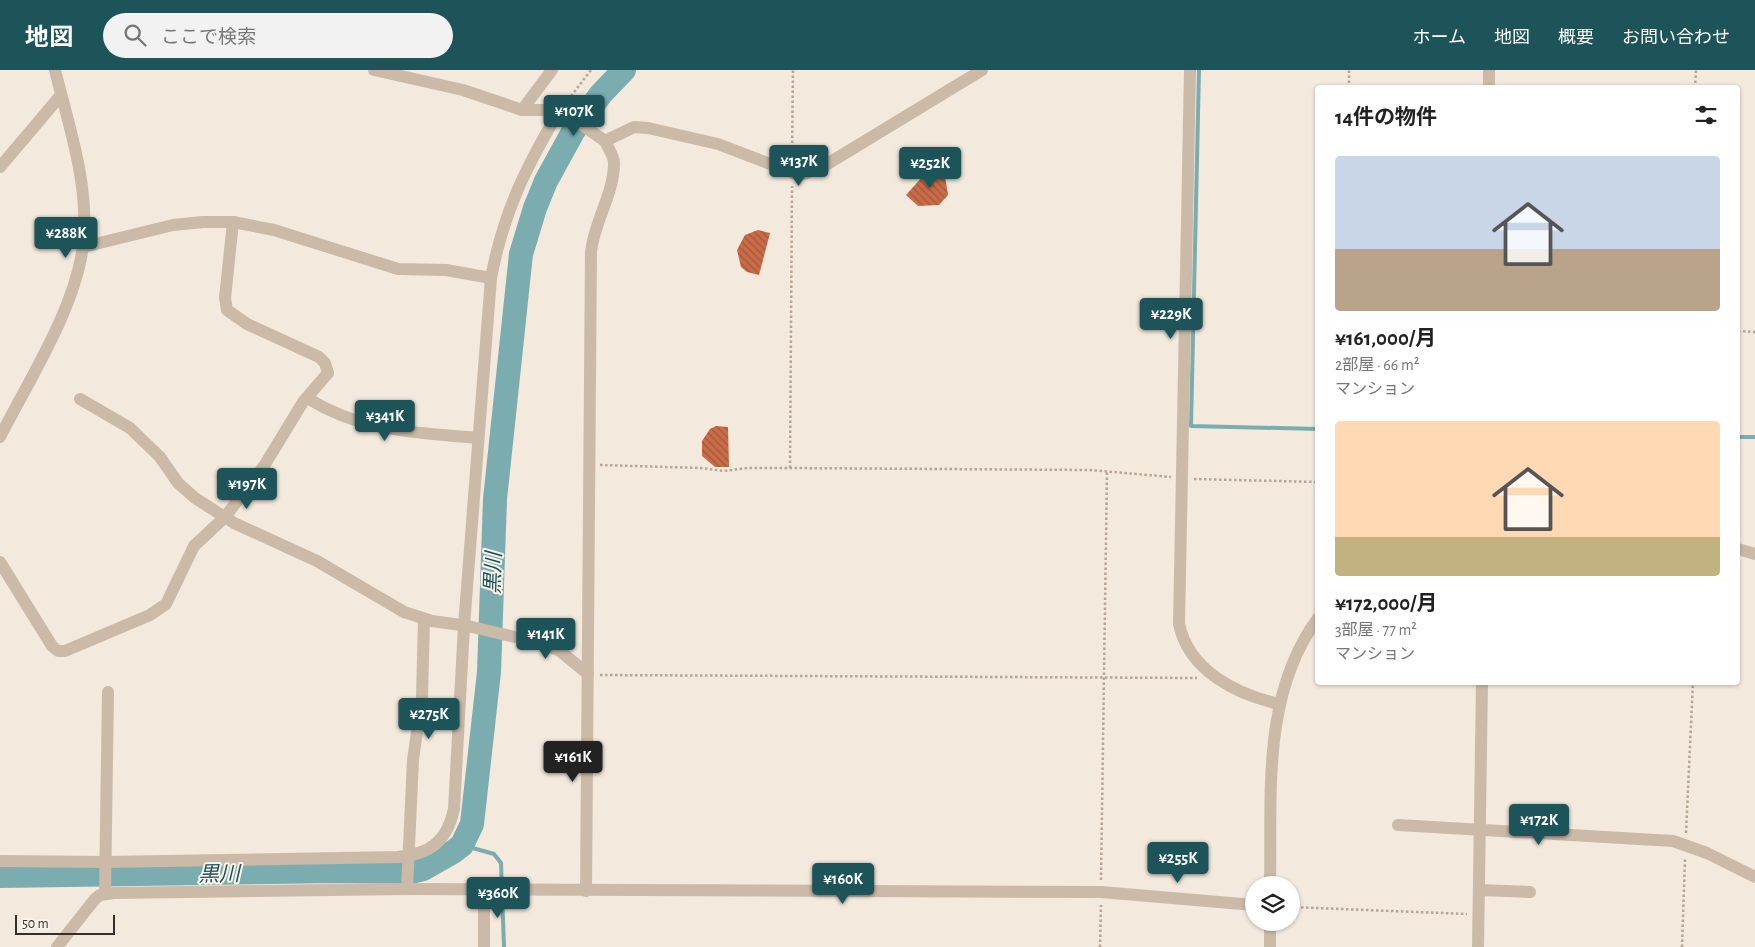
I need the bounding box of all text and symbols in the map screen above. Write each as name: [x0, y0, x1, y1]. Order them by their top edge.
search box: [103, 13, 453, 58]
icon: search: [121, 21, 149, 49]
text: 地図: [25, 26, 73, 50]
text: ここで検索: [161, 28, 256, 47]
text: ホーム: [1413, 29, 1466, 47]
text: 地図: [1494, 29, 1530, 47]
text: 概要: [1558, 29, 1594, 47]
text: お問い合わせ: [1622, 29, 1730, 47]
pin: ¥107K: [539, 94, 609, 137]
icon: filters: [1692, 101, 1720, 129]
text: ¥107K: [555, 103, 593, 119]
text: 14件の物件: [1335, 107, 1437, 128]
pin: ¥137K: [764, 144, 834, 187]
pin: ¥252K: [895, 146, 965, 189]
text: ¥137K: [780, 153, 818, 169]
text: ¥252K: [910, 155, 950, 171]
icon: home: [1483, 189, 1573, 279]
pin: ¥288K: [31, 216, 101, 259]
text: ¥288K: [45, 225, 87, 241]
pin: ¥229K: [1136, 298, 1206, 340]
text: ¥229K: [1151, 306, 1191, 322]
text: ¥161,000/月: [1335, 328, 1436, 349]
text: 2部屋 · 66 m²: [1335, 357, 1419, 373]
text: マンション: [1335, 381, 1415, 397]
pin: ¥341K: [350, 400, 420, 442]
text: ¥341K: [366, 408, 404, 424]
icon: home: [1483, 454, 1573, 544]
pin: ¥197K: [212, 468, 282, 510]
text: ¥197K: [228, 476, 266, 492]
water label: 黒川: [482, 550, 505, 594]
text: ¥172,000/月: [1335, 593, 1437, 614]
pin: ¥141K: [511, 618, 581, 660]
text: 3部屋 · 77 m²: [1335, 622, 1417, 638]
text: ¥141K: [527, 626, 565, 642]
text: マンション: [1335, 646, 1415, 662]
pin: ¥275K: [394, 698, 464, 740]
text: ¥275K: [409, 706, 449, 722]
pin: ¥161K: [538, 740, 608, 783]
text: ¥161K: [554, 749, 592, 765]
pin: ¥172K: [1504, 804, 1574, 846]
text: ¥172K: [1520, 812, 1558, 828]
pin: ¥255K: [1143, 842, 1213, 884]
text: ¥255K: [1158, 850, 1198, 866]
pin: ¥160K: [808, 862, 878, 905]
water label: 黒川: [198, 864, 242, 885]
text: ¥160K: [823, 871, 863, 887]
pin: ¥360K: [463, 876, 533, 919]
map controls: [1245, 876, 1300, 931]
button: layers: [1245, 876, 1300, 931]
text: ¥360K: [478, 885, 518, 901]
scale bar: [15, 912, 115, 935]
text: 50 m: [22, 917, 49, 931]

